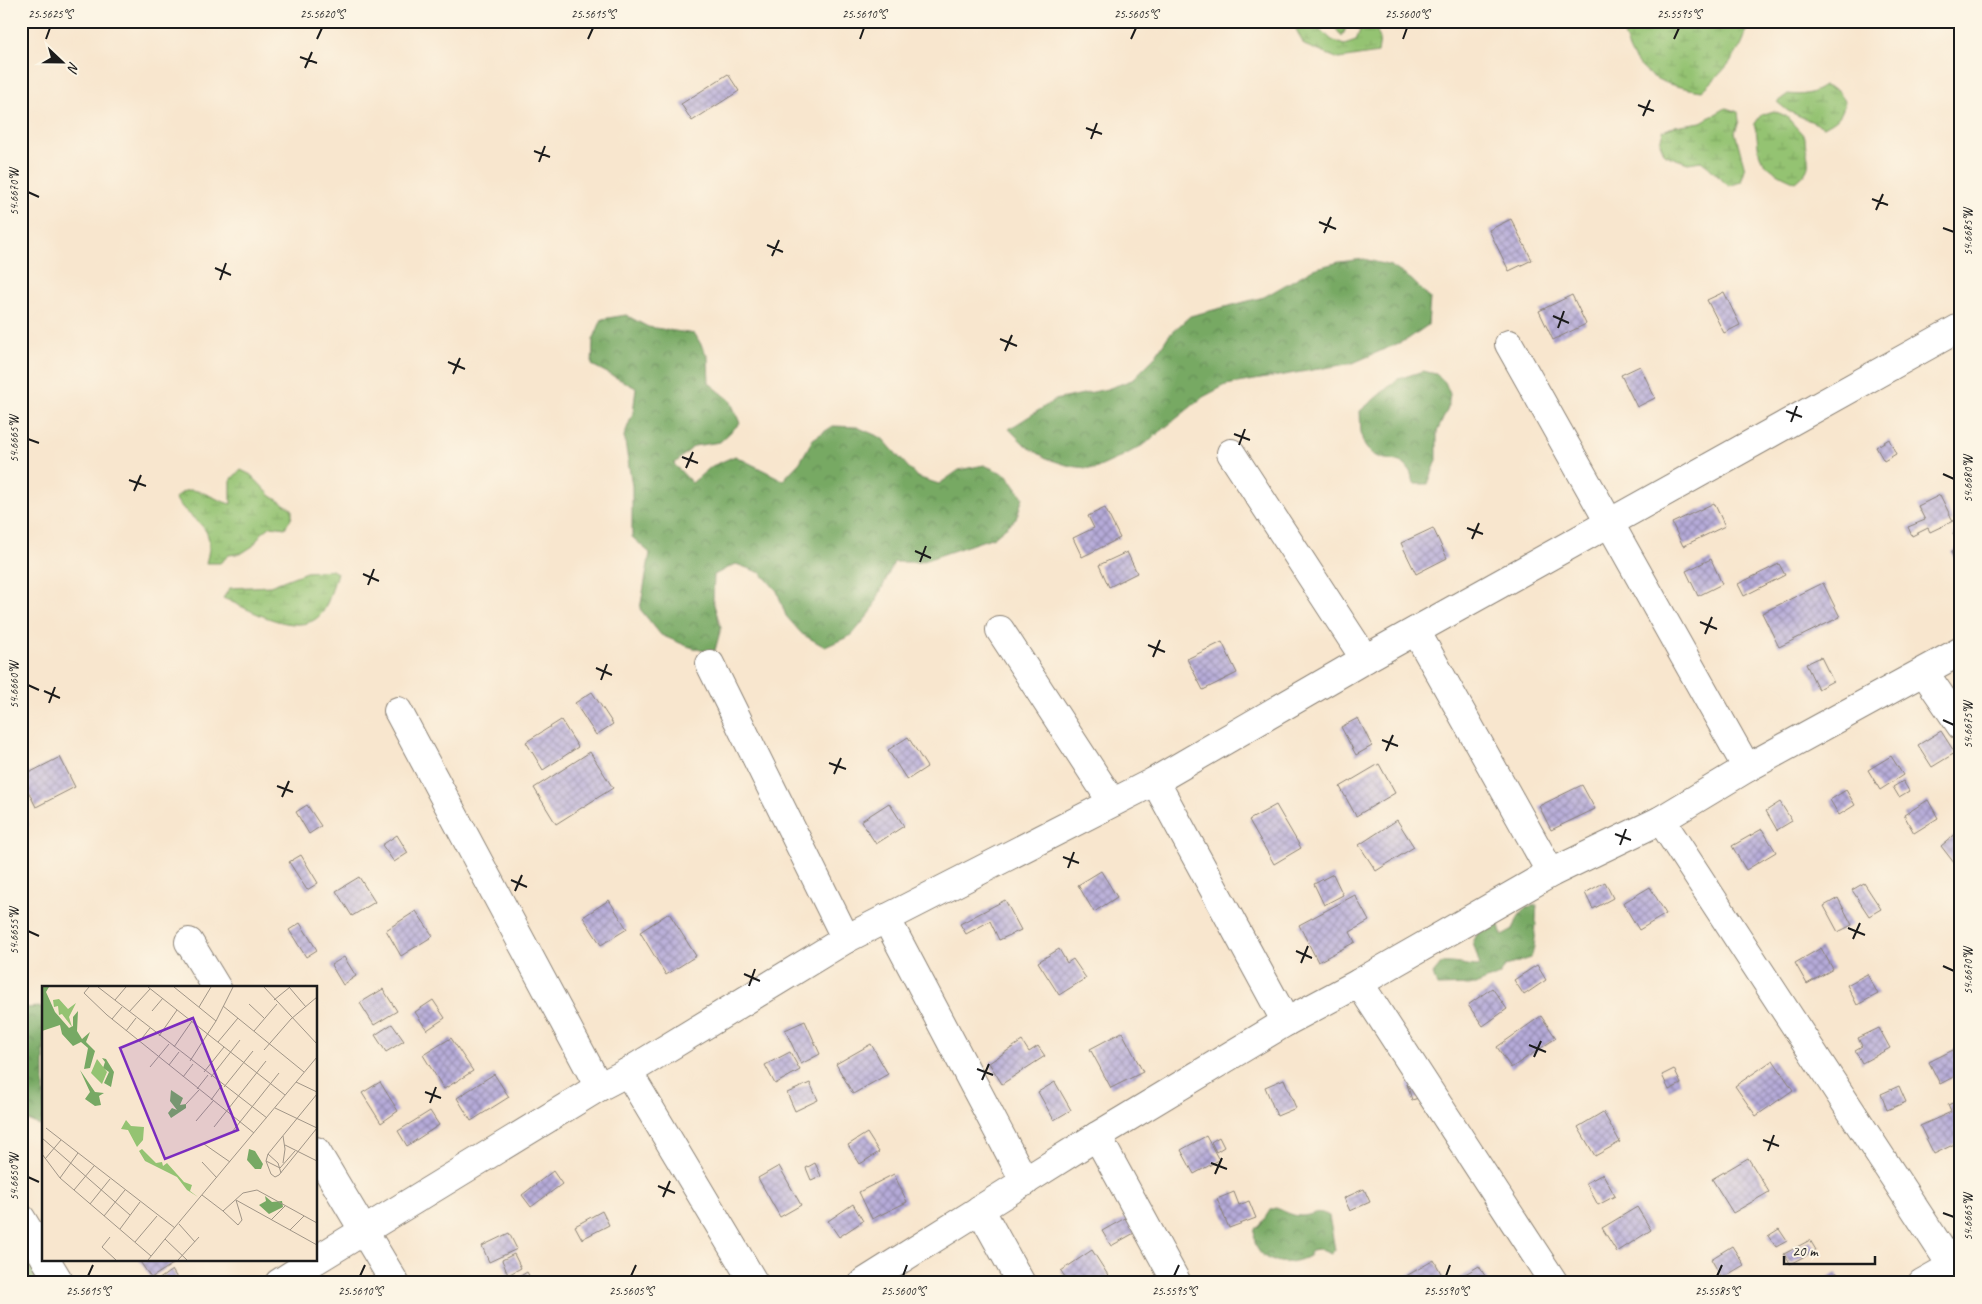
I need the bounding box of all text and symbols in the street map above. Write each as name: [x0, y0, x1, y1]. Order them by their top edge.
text: 25.5625°S: [28, 6, 74, 22]
text: 25.5620°S: [300, 6, 346, 22]
text: 25.5615°S: [571, 6, 617, 22]
text: 25.5610°S: [842, 6, 888, 22]
text: 25.5605°S: [1114, 6, 1160, 22]
text: 25.5600°S: [1385, 6, 1431, 22]
text: 25.5595°S: [1657, 6, 1703, 22]
north arrow: [38, 38, 88, 88]
text: N: [63, 59, 83, 76]
text: 54.6670°W: [6, 166, 22, 215]
text: 54.6685°W: [1960, 206, 1976, 255]
text: 54.6665°W: [6, 413, 22, 462]
text: 54.6680°W: [1960, 453, 1976, 502]
text: 54.6660°W: [6, 659, 22, 708]
text: 54.6675°W: [1960, 699, 1976, 748]
text: 54.6655°W: [6, 905, 22, 954]
text: 54.6670°W: [1960, 945, 1976, 994]
inset map: [42, 986, 318, 1262]
text: 54.6650°W: [6, 1151, 22, 1200]
text: 54.6665°W: [1960, 1191, 1976, 1240]
scale bar: [1784, 1234, 1876, 1266]
text: 20 m: [1792, 1242, 1819, 1261]
text: 25.5615°S: [66, 1283, 112, 1299]
text: 25.5610°S: [338, 1283, 384, 1299]
text: 25.5605°S: [609, 1283, 655, 1299]
text: 25.5600°S: [881, 1283, 927, 1299]
text: 25.5595°S: [1152, 1283, 1198, 1299]
text: 25.5590°S: [1424, 1283, 1470, 1299]
text: 25.5585°S: [1695, 1283, 1741, 1299]

